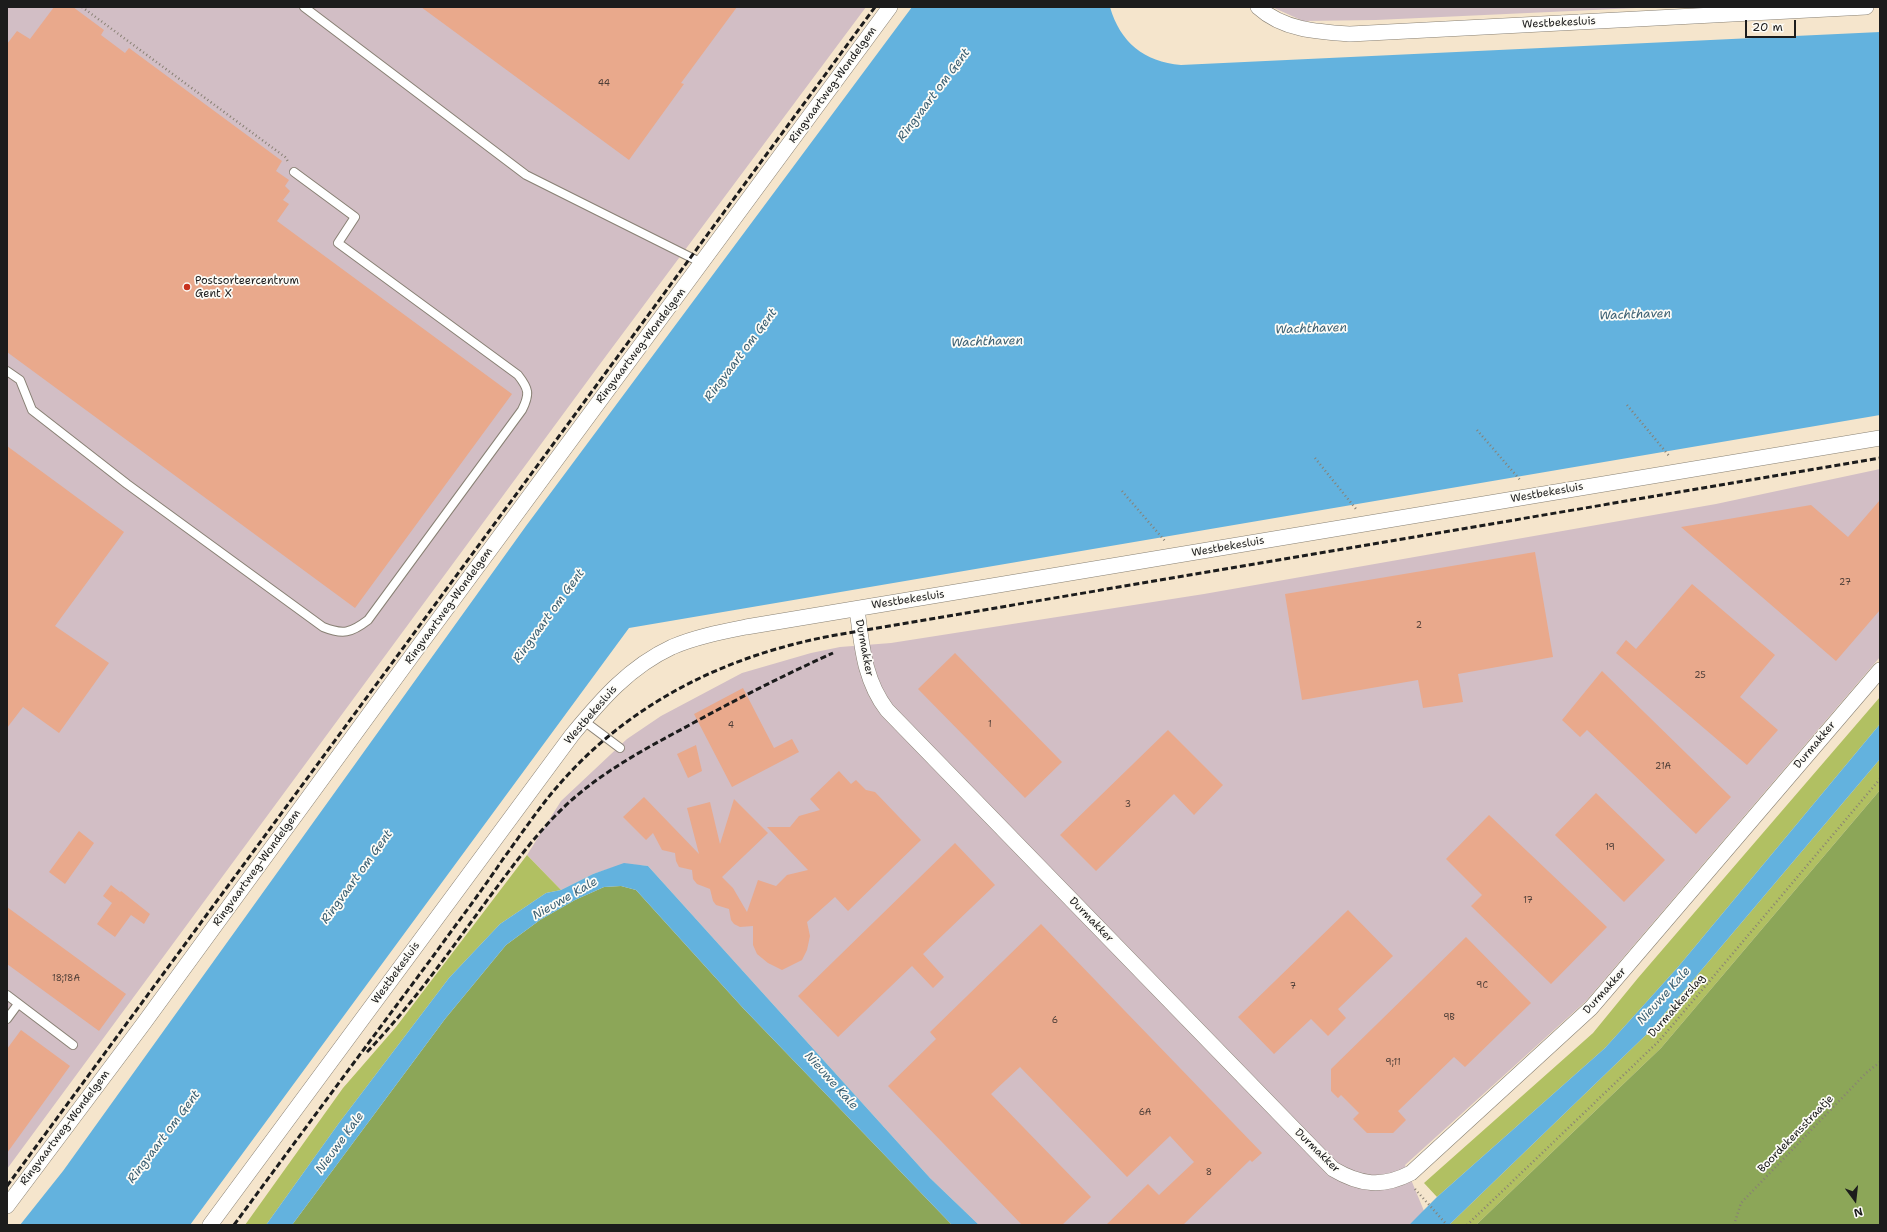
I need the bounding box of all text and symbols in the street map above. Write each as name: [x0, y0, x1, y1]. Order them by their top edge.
scale bar: [1747, 12, 1798, 38]
street label: Westbekesluis: [1522, 14, 1596, 32]
text: 20 m: [1752, 19, 1783, 35]
street label: Ringvaartweg-Wondelgem: [786, 24, 880, 146]
water label: Ringvaart om Gent: [895, 46, 973, 144]
house number: 44: [598, 79, 610, 89]
place label: Postsorteercentrum Gent X: [195, 274, 299, 300]
marker: Postsorteercentrum Gent X: [182, 282, 192, 292]
street label: Ringvaartweg-Wondelgem: [593, 286, 689, 406]
water label: Ringvaart om Gent: [702, 306, 780, 404]
water label: Wachthaven: [1599, 307, 1671, 323]
water label: Wachthaven: [1275, 321, 1347, 337]
water label: Wachthaven: [951, 334, 1023, 350]
street label: Westbekesluis: [1510, 480, 1584, 506]
street label: Westbekesluis: [1191, 534, 1265, 560]
street label: Ringvaartweg-Wondelgem: [402, 545, 496, 667]
water label: Ringvaart om Gent: [510, 566, 588, 666]
house number: 27: [1839, 578, 1851, 588]
street label: Westbekesluis: [871, 588, 945, 612]
street label: Durmakker: [852, 618, 876, 678]
house number: 2: [1416, 621, 1422, 631]
house number: 25: [1694, 671, 1706, 681]
street label: Westbekesluis: [562, 683, 620, 747]
street label: Durmakker: [1791, 719, 1839, 771]
house number: 1: [988, 720, 992, 730]
house number: 4: [728, 721, 734, 731]
house number: 21A: [1655, 762, 1671, 772]
house number: 3: [1125, 800, 1131, 810]
street label: Ringvaartweg-Wondelgem: [210, 807, 304, 929]
water label: Ringvaart om Gent: [318, 827, 396, 927]
house number: 19: [1605, 843, 1615, 853]
water label: Nieuwe Kale: [530, 875, 600, 923]
street label: Durmakker: [1066, 895, 1116, 945]
house number: 17: [1523, 896, 1533, 906]
street label: Westbekesluis: [369, 939, 423, 1007]
water label: Nieuwe Kale: [1634, 964, 1694, 1028]
street label: Durmakker: [1581, 965, 1629, 1017]
street label: Durmakkerslag: [1646, 972, 1708, 1040]
house number: 18;18A: [52, 974, 80, 984]
house number: 9C: [1476, 981, 1488, 991]
house number: 7: [1290, 982, 1296, 992]
house number: 9B: [1443, 1013, 1455, 1023]
house number: 6: [1052, 1016, 1058, 1026]
water label: Nieuwe Kale: [801, 1049, 861, 1113]
house number: 9;11: [1385, 1058, 1401, 1068]
street label: Ringvaartweg-Wondelgem: [17, 1068, 113, 1188]
water label: Ringvaart om Gent: [125, 1088, 203, 1186]
street label: Boordekensstraatje: [1755, 1092, 1837, 1176]
house number: 6A: [1139, 1108, 1151, 1118]
water label: Nieuwe Kale: [313, 1109, 367, 1177]
street label: Durmakker: [1292, 1126, 1342, 1176]
house number: 8: [1206, 1168, 1212, 1178]
north arrow: [1835, 1180, 1875, 1220]
text: N: [1852, 1204, 1864, 1220]

